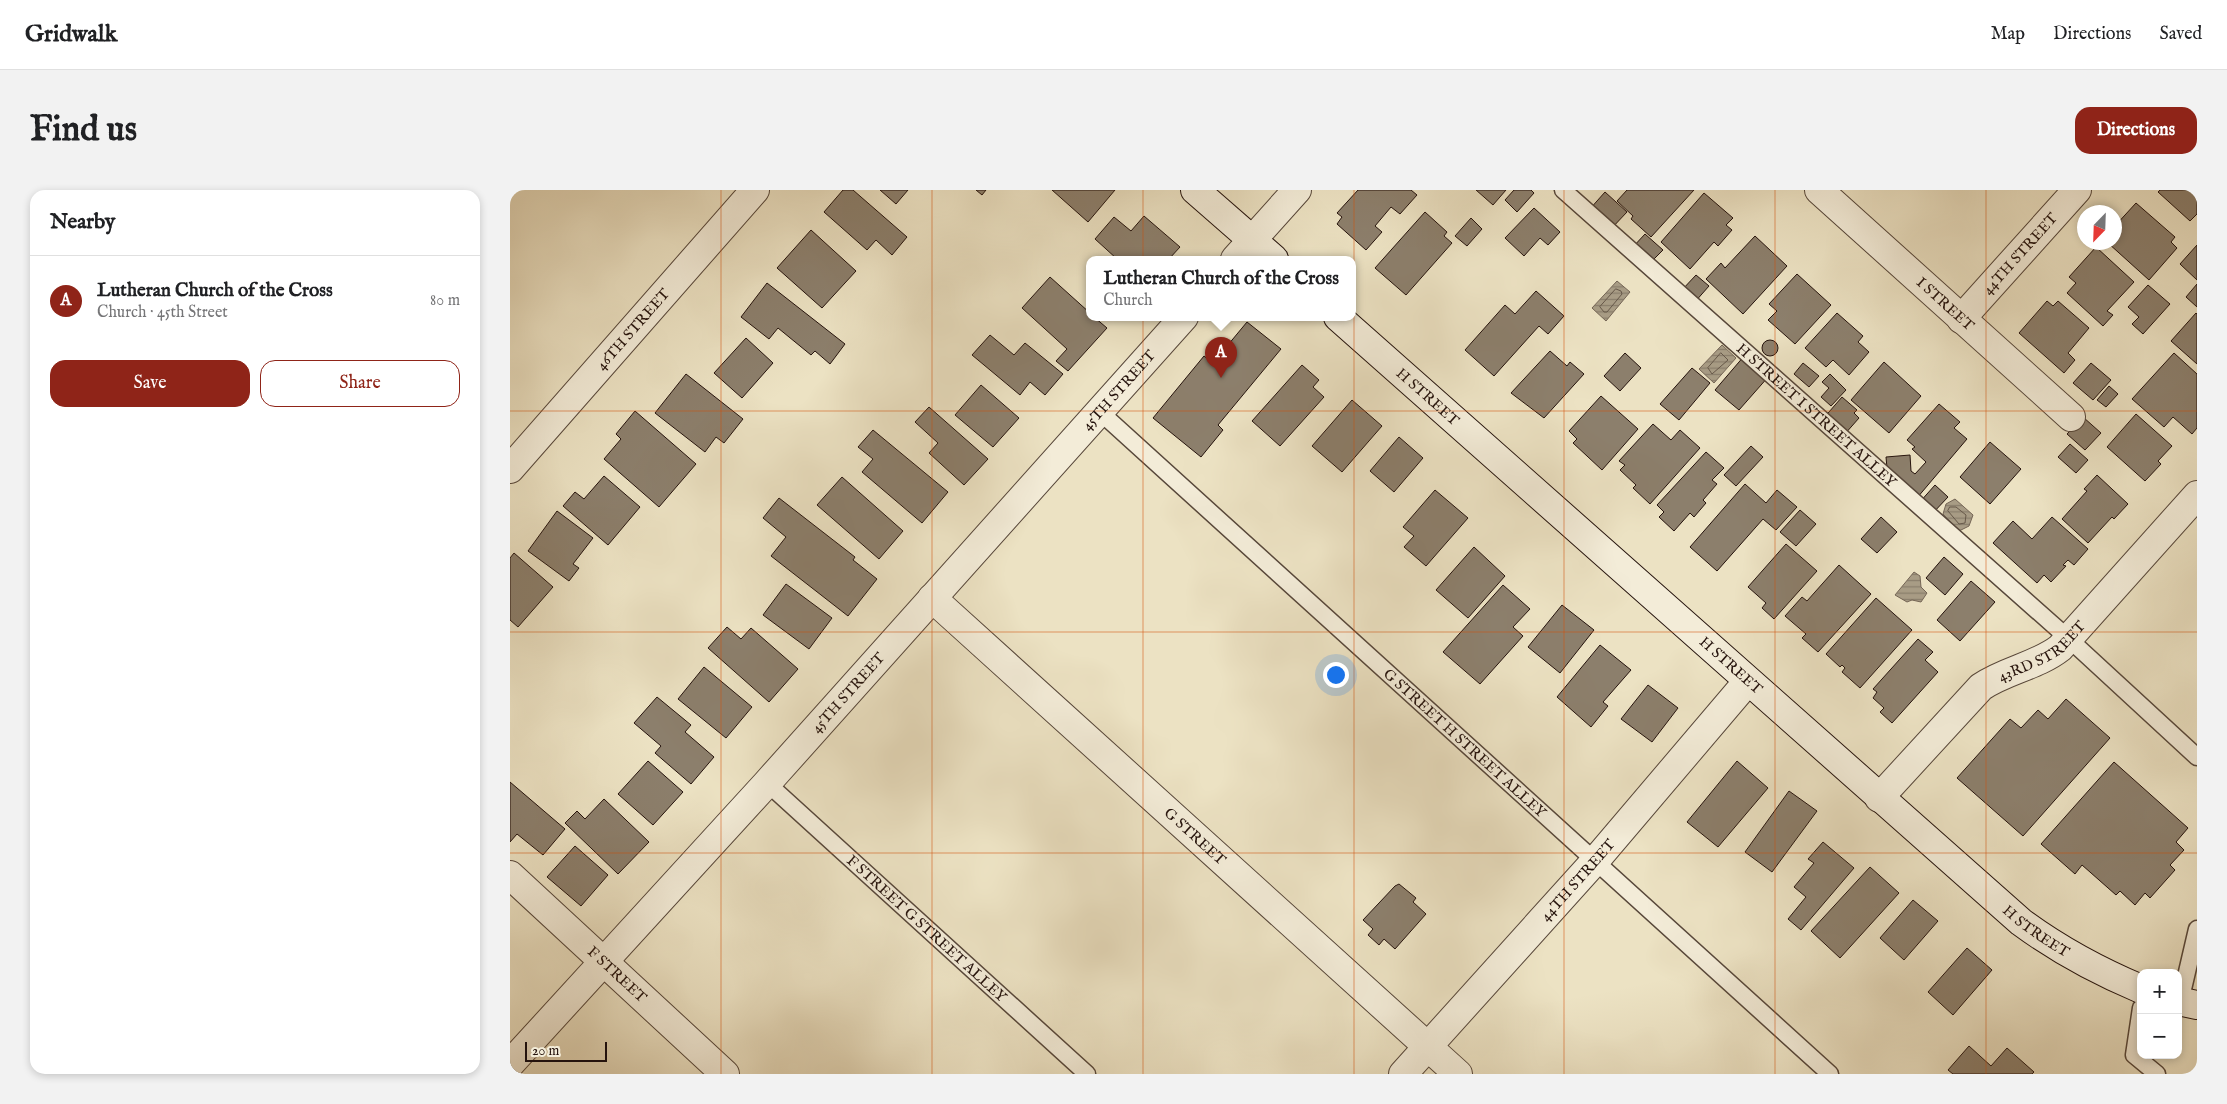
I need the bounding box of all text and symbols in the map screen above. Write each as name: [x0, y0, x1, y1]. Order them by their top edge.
text: Gridwalk: [25, 19, 117, 50]
text: Map: [1991, 23, 2025, 46]
text: Directions: [2053, 23, 2131, 46]
text: Saved: [2159, 23, 2202, 46]
button: Directions: [2075, 107, 2197, 154]
text: Find us: [30, 108, 137, 153]
north arrow: [2077, 205, 2122, 250]
text: Nearby: [50, 209, 115, 236]
street label: 44TH STREET: [1979, 209, 2062, 299]
popup: [1086, 256, 1356, 321]
text: Lutheran Church of the Cross: [1103, 267, 1339, 291]
street label: I STREET: [1912, 273, 1978, 335]
text: Lutheran Church of the Cross: [97, 279, 333, 303]
street label: 46TH STREET: [592, 285, 674, 374]
text: A: [61, 291, 71, 311]
text: 80 m: [430, 291, 460, 311]
text: Church: [1103, 291, 1153, 311]
text: Church · 45th Street: [97, 303, 228, 323]
pin: A: [1205, 337, 1237, 378]
street label: H STREET I STREET ALLEY: [1732, 339, 1901, 492]
street label: 45TH STREET: [1078, 346, 1160, 435]
button: Save: [50, 360, 250, 407]
button: Share: [260, 360, 460, 407]
street label: H STREET: [1392, 364, 1463, 430]
street label: 43RD STREET: [1995, 617, 2090, 686]
street label: H STREET: [1695, 633, 1766, 698]
street label: 45TH STREET: [807, 649, 889, 737]
your location: [1323, 662, 1349, 688]
street label: G STREET H STREET ALLEY: [1379, 665, 1551, 822]
street label: G STREET: [1160, 804, 1230, 869]
street label: 44TH STREET: [1536, 835, 1620, 925]
street label: F STREET G STREET ALLEY: [842, 851, 1011, 1007]
street label: H STREET: [1998, 901, 2073, 962]
street label: F STREET: [583, 942, 651, 1007]
map controls: [2137, 969, 2182, 1059]
button: +: [2137, 969, 2182, 1014]
button: −: [2137, 1014, 2182, 1059]
scale bar: [525, 1039, 608, 1062]
text: 20 m: [532, 1042, 559, 1060]

